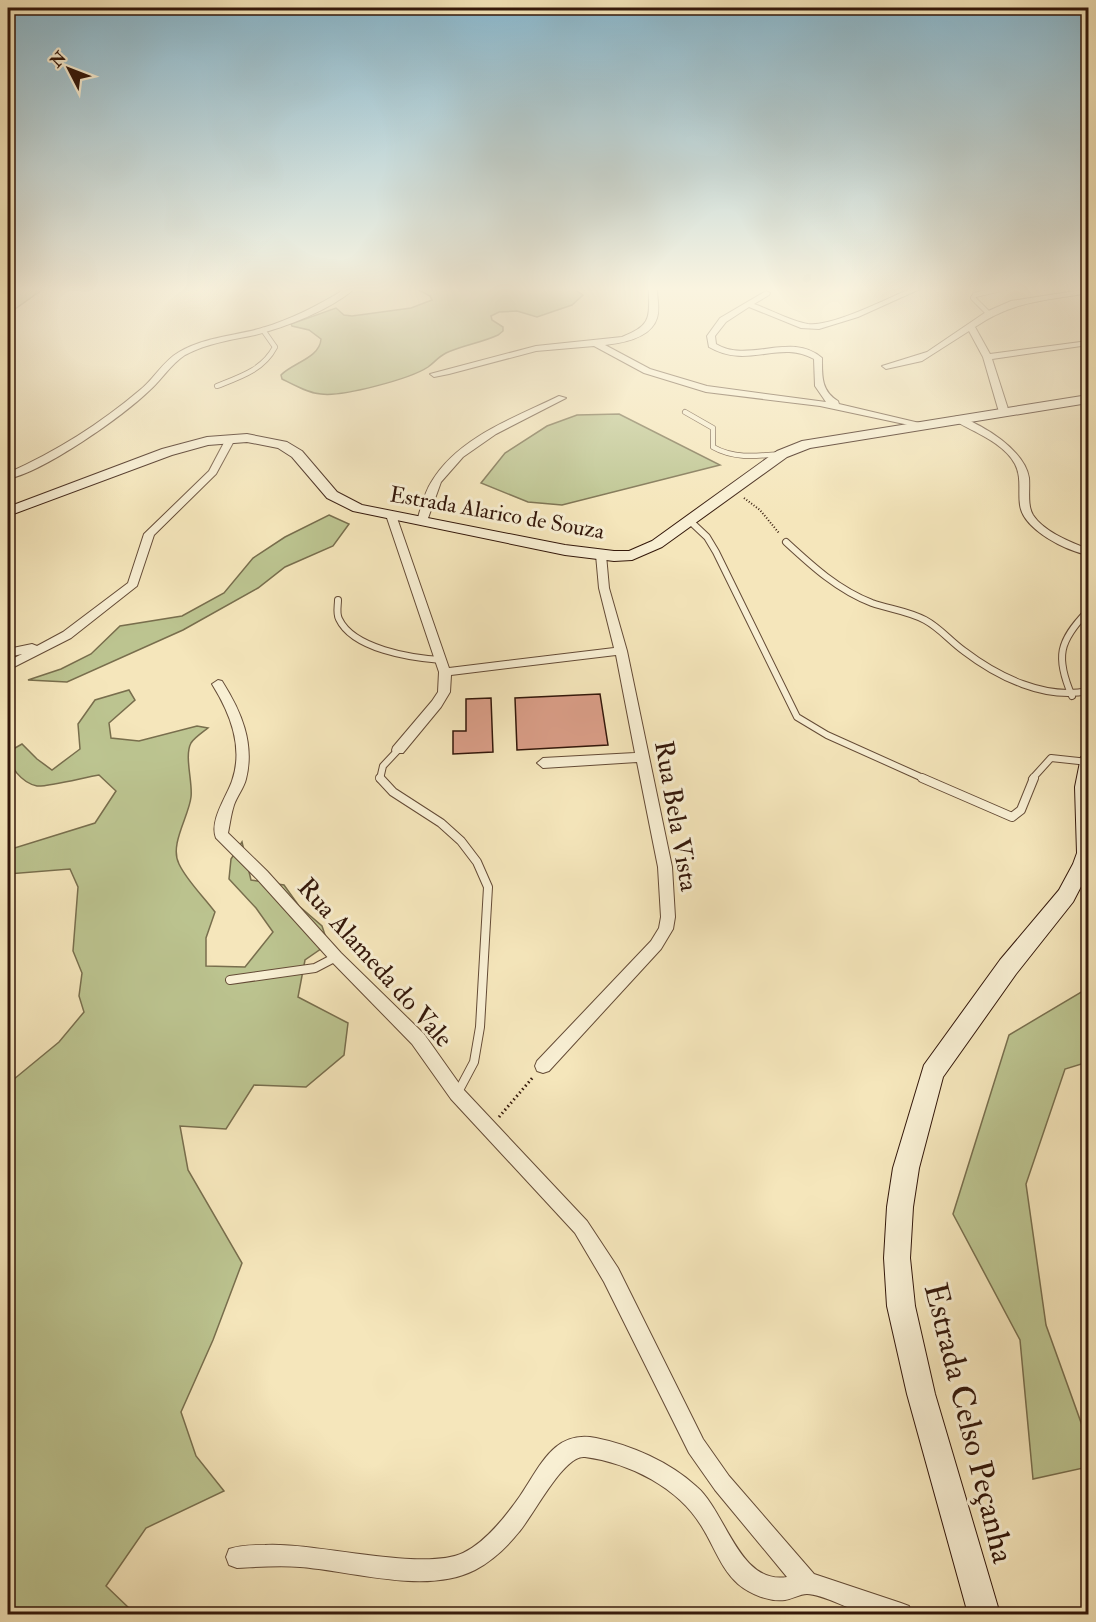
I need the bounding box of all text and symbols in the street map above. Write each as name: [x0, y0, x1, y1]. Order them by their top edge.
north arrow: [39, 39, 99, 99]
text: N: [46, 47, 71, 72]
street label: Estrada Alarico de Souza: [387, 480, 607, 546]
street label: Rua Bela Vista: [647, 738, 705, 894]
street label: Rua Alameda do Vale: [291, 872, 460, 1054]
street label: Estrada Celso Peçanha: [915, 1279, 1023, 1568]

